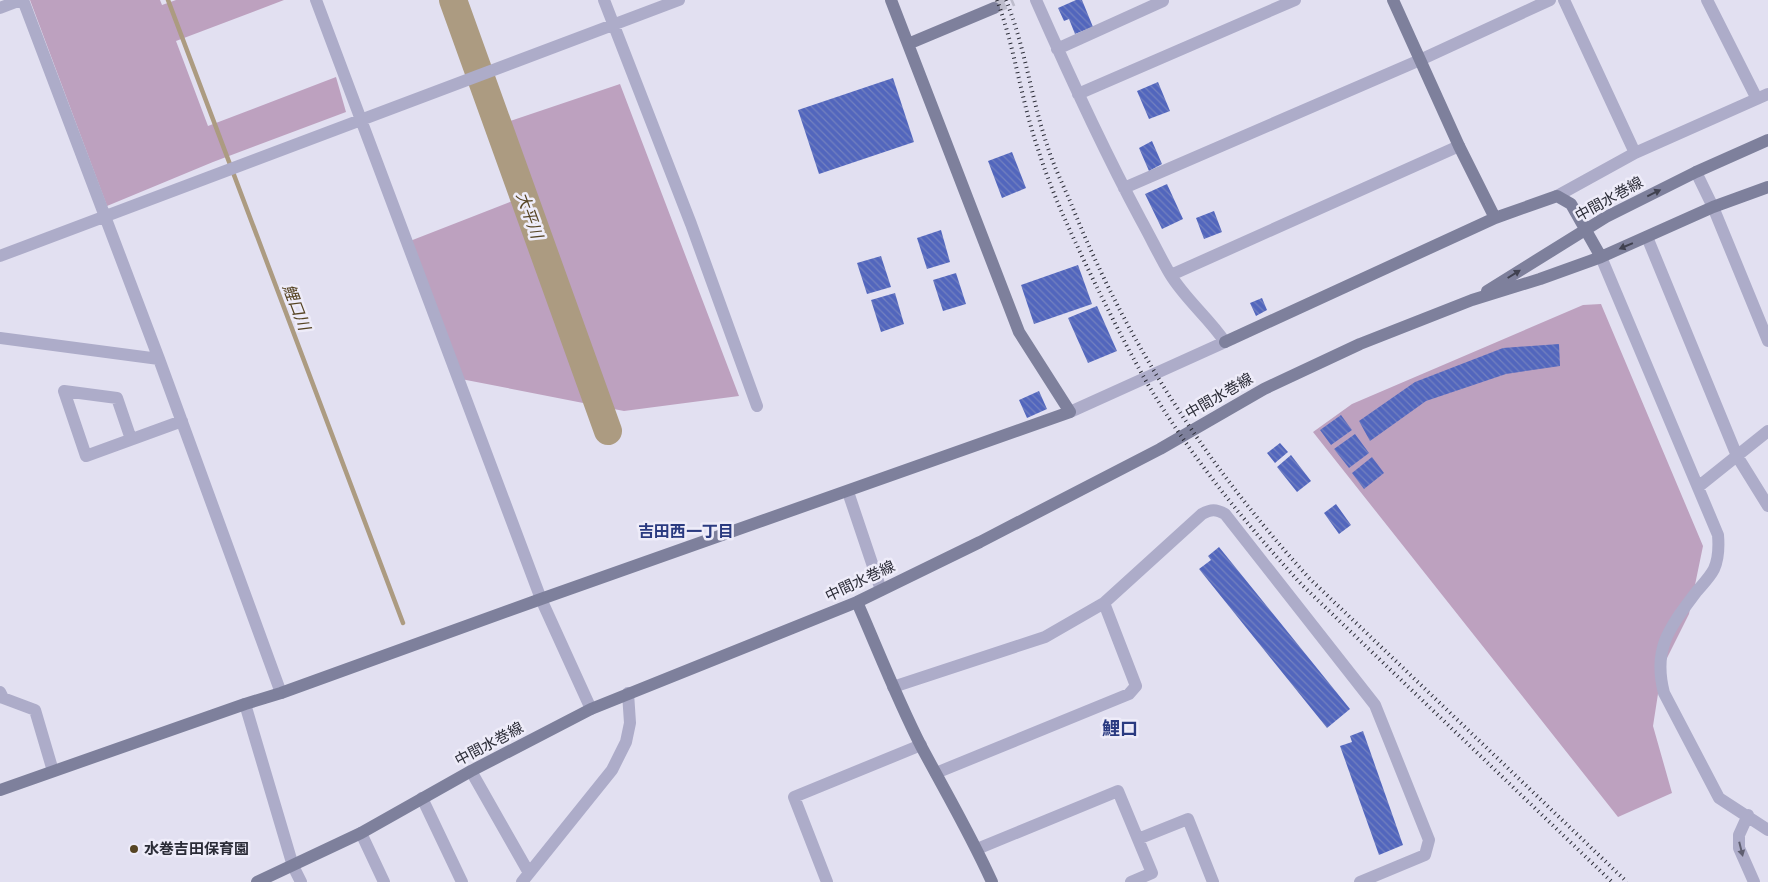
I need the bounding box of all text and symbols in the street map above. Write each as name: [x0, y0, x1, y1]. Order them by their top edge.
street label: 中間水巻線: [1572, 173, 1646, 225]
water label: 大平川: [512, 189, 547, 243]
one-way arrow: [1647, 189, 1661, 197]
one-way arrow: [1619, 243, 1633, 251]
one-way arrow: [1507, 270, 1520, 279]
water label: 鯉口川: [279, 281, 315, 335]
street label: 中間水巻線: [1182, 369, 1256, 423]
district label: 吉田西一丁目: [638, 522, 734, 541]
street label: 中間水巻線: [822, 557, 898, 605]
street label: 中間水巻線: [452, 718, 526, 770]
district label: 鯉口: [1102, 718, 1138, 740]
place label: 水巻吉田保育園: [144, 840, 249, 858]
one-way arrow: [1737, 841, 1745, 857]
marker: 水巻吉田保育園: [128, 843, 140, 855]

